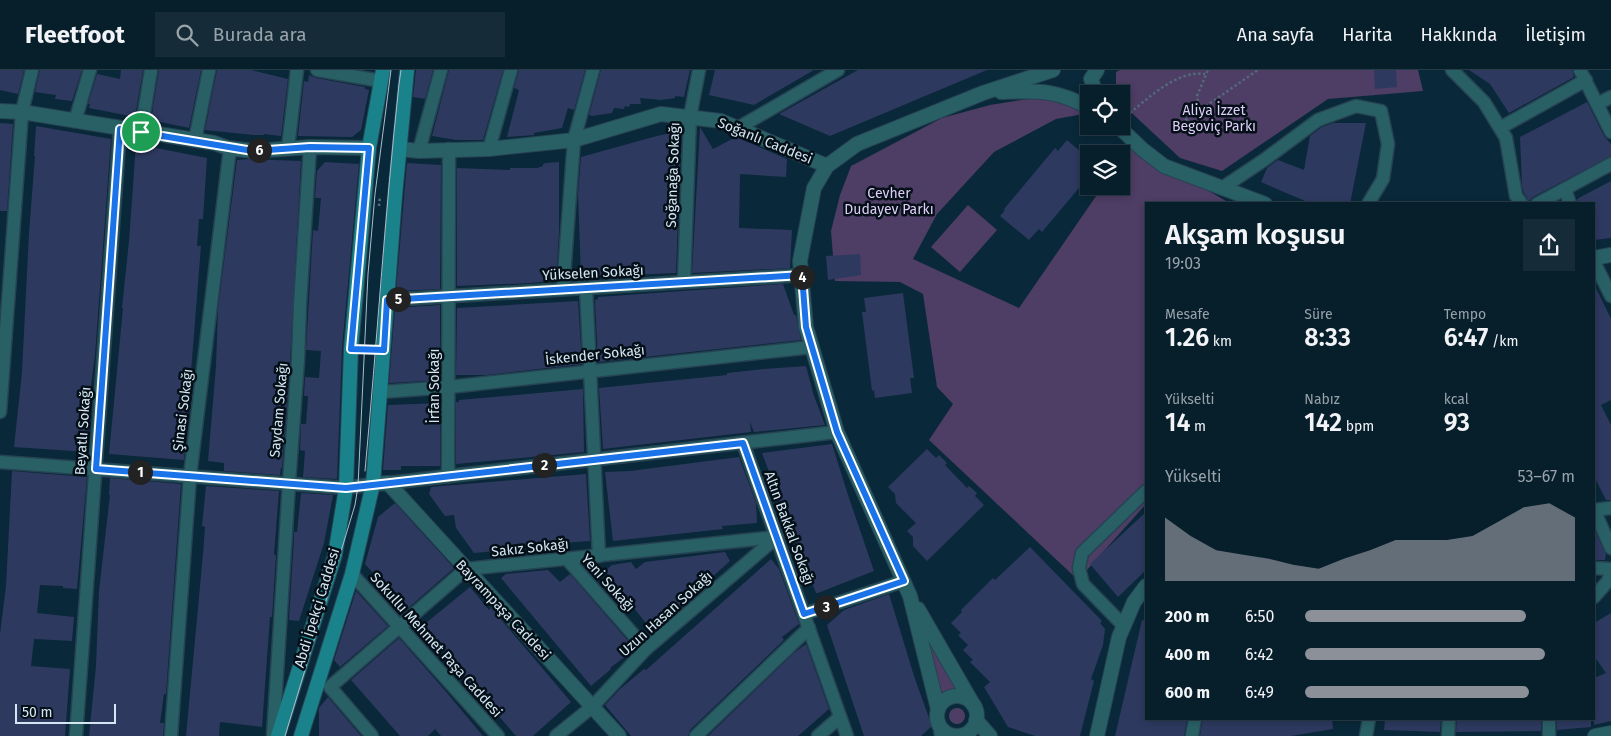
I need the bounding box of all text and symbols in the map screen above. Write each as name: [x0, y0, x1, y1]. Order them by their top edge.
search box: [155, 12, 505, 57]
text: Fleetfoot: [25, 21, 125, 49]
icon: search: [173, 21, 201, 49]
text: Burada ara: [213, 23, 307, 46]
text: Ana sayfa: [1237, 24, 1314, 46]
text: Harita: [1342, 24, 1393, 46]
text: Hakkında: [1421, 24, 1497, 46]
text: İletişim: [1525, 24, 1586, 46]
map controls: [1080, 85, 1130, 195]
button: locate: [1080, 85, 1130, 135]
park label: Aliya İzzet Begoviç Parkı: [1172, 101, 1256, 135]
pin: [120, 111, 162, 153]
street label: Soğanlı Caddesi: [715, 114, 815, 168]
icon: arrive: [127, 118, 155, 146]
street label: Soğanağa Sokağı: [663, 122, 683, 228]
pin: 6: [246, 138, 272, 162]
text: 6: [256, 142, 263, 159]
button: layers: [1080, 145, 1130, 195]
park label: Cevher Dudayev Parkı: [844, 185, 934, 218]
text: Akşam koşusu: [1165, 218, 1346, 251]
button: share: [1523, 219, 1575, 271]
text: 19:03: [1165, 254, 1201, 273]
street label: Yükselen Sokağı: [542, 262, 644, 284]
pin: 4: [790, 264, 814, 290]
text: 4: [799, 269, 806, 286]
pin: 5: [386, 286, 410, 312]
text: 5: [395, 291, 402, 308]
text: Mesafe: [1165, 306, 1210, 323]
text: Süre: [1304, 306, 1333, 323]
text: Tempo: [1444, 306, 1486, 323]
text: 1.26: [1165, 323, 1209, 353]
text: 8:33: [1304, 323, 1351, 353]
text: 6:47: [1444, 323, 1488, 353]
text: km: [1209, 333, 1232, 350]
text: /km: [1488, 333, 1518, 350]
street label: İskender Sokağı: [544, 340, 646, 369]
street label: İrfan Sokağı: [425, 349, 443, 423]
street label: Saydam Sokağı: [266, 362, 292, 458]
street label: Şinasi Sokağı: [170, 368, 196, 452]
street label: Beyatlı Sokağı: [71, 386, 95, 476]
text: Yükselti: [1165, 391, 1215, 408]
text: Nabız: [1304, 391, 1340, 408]
text: kcal: [1444, 391, 1469, 408]
text: 14: [1165, 408, 1190, 438]
text: 142: [1304, 408, 1342, 438]
text: 93: [1444, 408, 1470, 438]
text: m: [1190, 418, 1206, 435]
text: bpm: [1342, 418, 1374, 435]
pin: 2: [532, 452, 556, 478]
text: 2: [541, 457, 548, 474]
pin: 1: [128, 460, 152, 484]
text: 1: [137, 464, 144, 481]
text: Yükselti: [1165, 467, 1222, 486]
text: 53–67 m: [1518, 467, 1575, 486]
street label: Altın Bakkal Sokağı: [760, 469, 818, 587]
street label: Sakız Sokağı: [490, 535, 570, 561]
street label: Abdi İpekçi Caddesi: [290, 546, 343, 670]
street label: Yeni Sokağı: [578, 551, 638, 615]
street label: Bayrampaşa Caddesi: [452, 556, 554, 664]
street label: Uzun Hasan Sokağı: [616, 568, 716, 660]
street label: Sokullu Mehmet Paşa Caddesi: [366, 569, 506, 721]
pin: 3: [814, 594, 838, 620]
text: 3: [823, 599, 830, 616]
text: 200 m: [1165, 607, 1209, 626]
text: 6:50: [1245, 607, 1274, 626]
text: 400 m: [1165, 645, 1210, 664]
text: 6:42: [1245, 645, 1273, 664]
text: 600 m: [1165, 683, 1210, 702]
text: 6:49: [1245, 683, 1274, 702]
scale bar: [15, 701, 116, 724]
text: 50 m: [22, 704, 53, 721]

